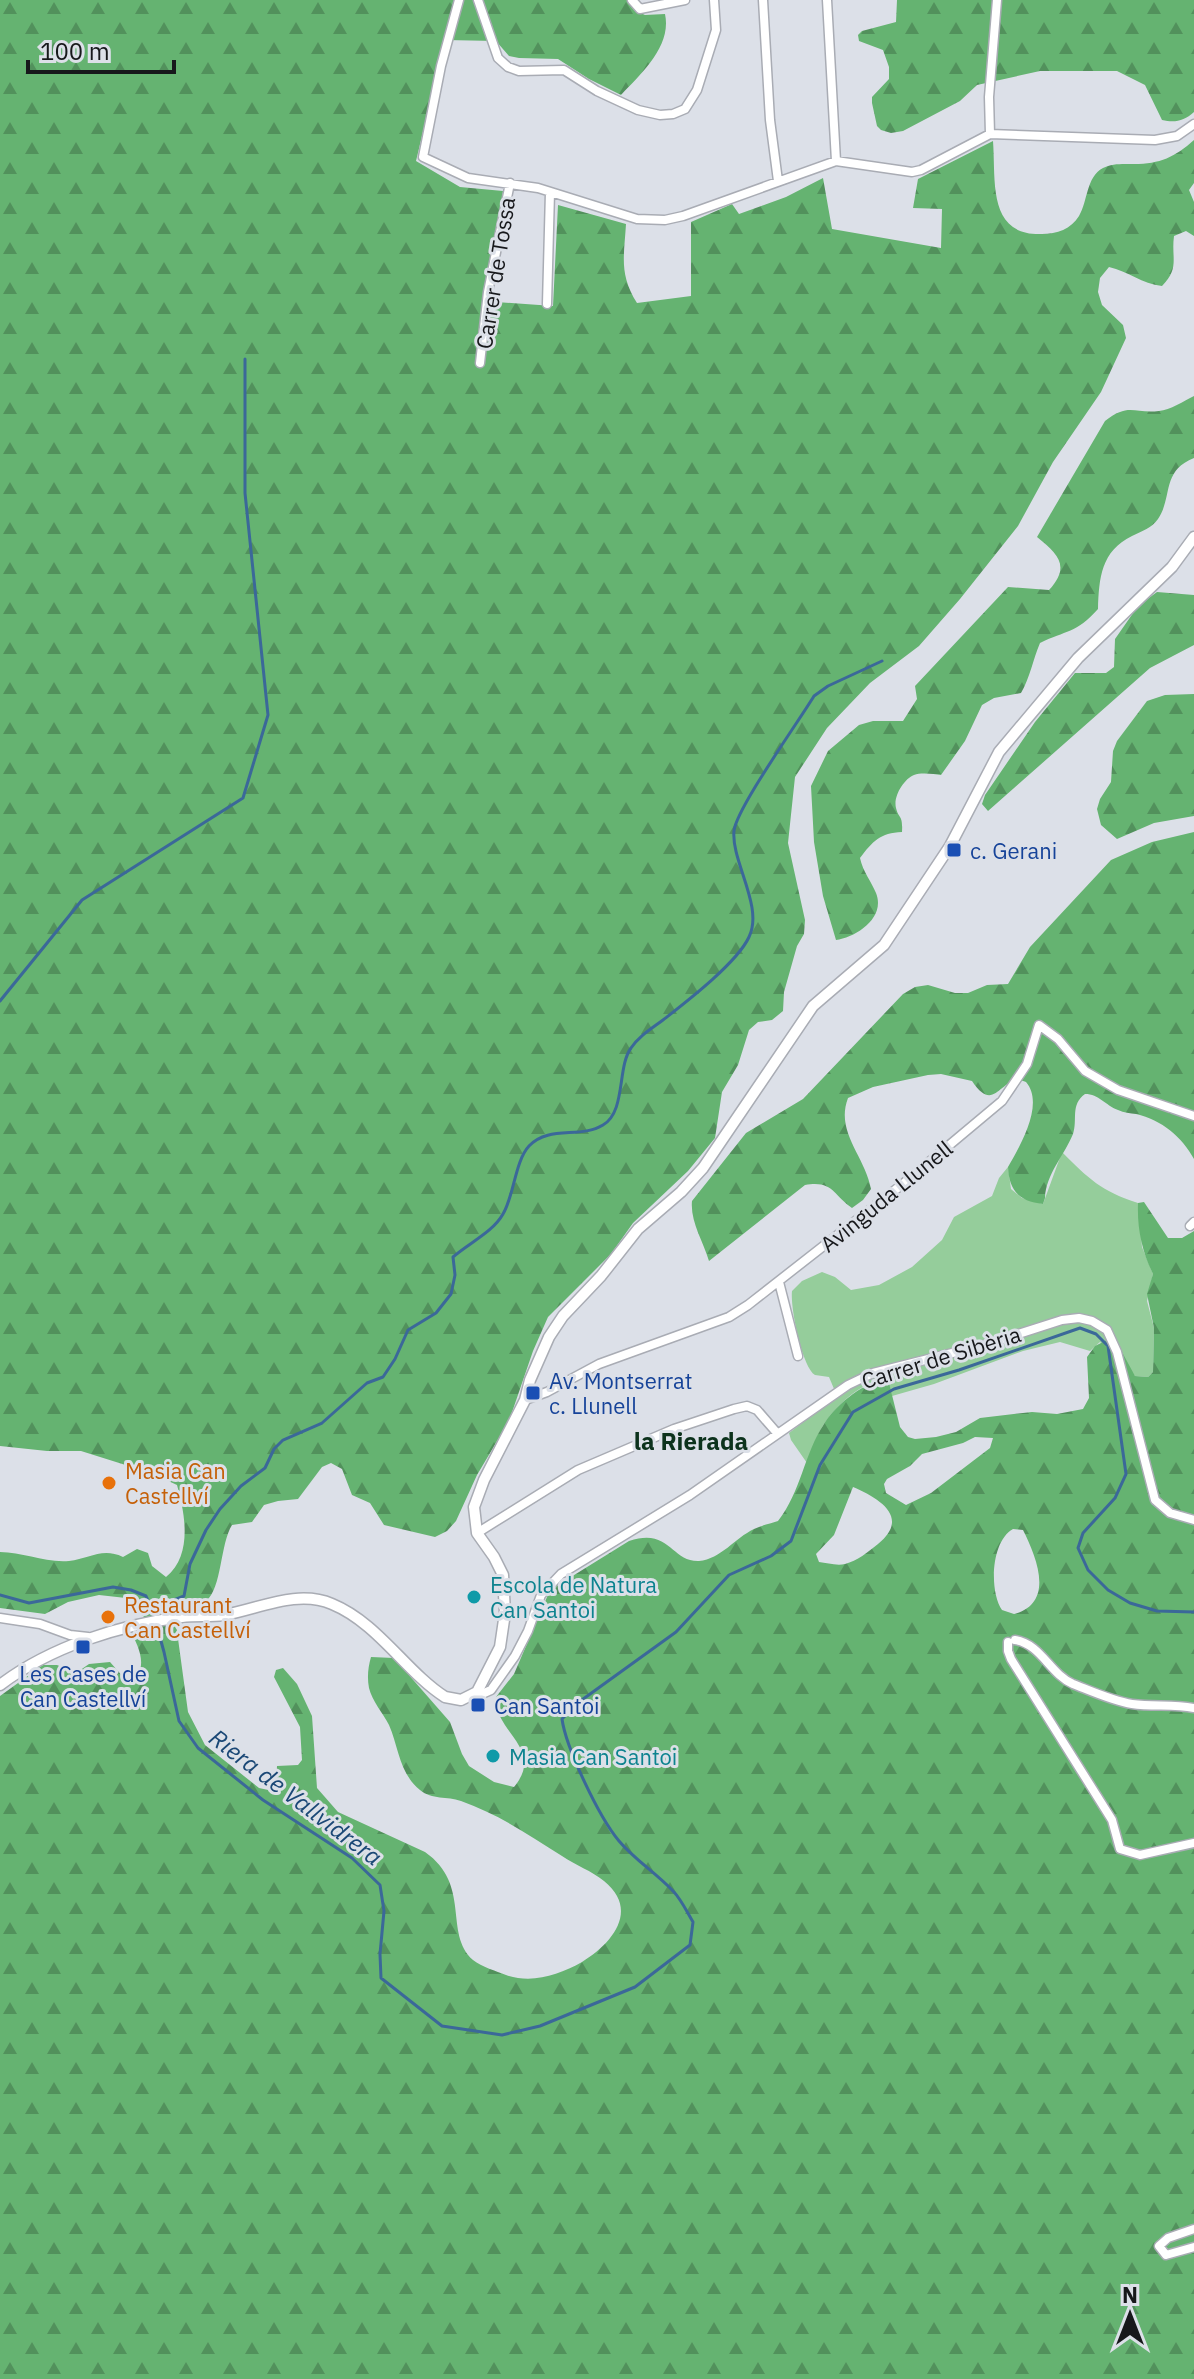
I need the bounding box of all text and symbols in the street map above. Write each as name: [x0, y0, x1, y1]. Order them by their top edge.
scale bar: [28, 24, 174, 74]
text: 100 m: [40, 35, 110, 67]
street label: Carrer de Tossa: [469, 195, 521, 351]
place label: c. Gerani: [970, 836, 1057, 865]
marker: c. Gerani: [945, 841, 963, 859]
street label: Avinguda Llunell: [814, 1134, 958, 1258]
street label: Carrer de Sibèria: [858, 1319, 1025, 1395]
place label: Av. Montserrat c. Llunell: [549, 1366, 692, 1420]
marker: Av. Montserrat c. Llunell: [524, 1384, 542, 1402]
district label: la Rierada: [634, 1425, 748, 1457]
place label: Masia Can Castellví: [125, 1456, 226, 1510]
marker: Masia Can Castellví: [100, 1474, 118, 1492]
place label: Escola de Natura Can Santoi: [490, 1570, 657, 1624]
marker: Escola de Natura Can Santoi: [465, 1588, 483, 1606]
place label: Restaurant Can Castellví: [124, 1590, 251, 1644]
marker: Restaurant Can Castellví: [99, 1608, 117, 1626]
marker: Les Cases de Can Castellví: [74, 1638, 92, 1656]
place label: Les Cases de Can Castellví: [19, 1659, 147, 1713]
place label: Can Santoi: [494, 1691, 600, 1720]
marker: Can Santoi: [469, 1696, 487, 1714]
water label: Riera de Vallvidrera: [203, 1721, 389, 1873]
place label: Masia Can Santoi: [509, 1742, 677, 1771]
marker: Masia Can Santoi: [484, 1747, 502, 1765]
north arrow: [1090, 2275, 1170, 2355]
text: N: [1122, 2280, 1138, 2309]

